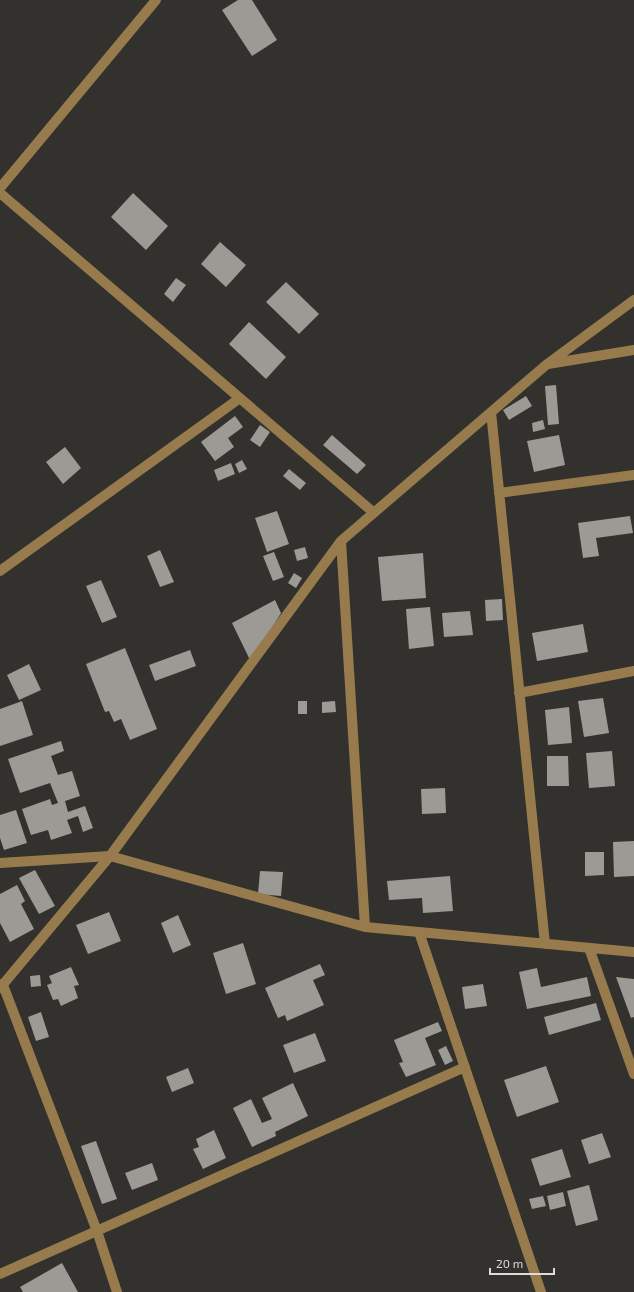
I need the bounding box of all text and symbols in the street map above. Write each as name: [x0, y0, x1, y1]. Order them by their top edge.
scale bar: [490, 1250, 554, 1276]
text: 20 m: [496, 1256, 523, 1270]

